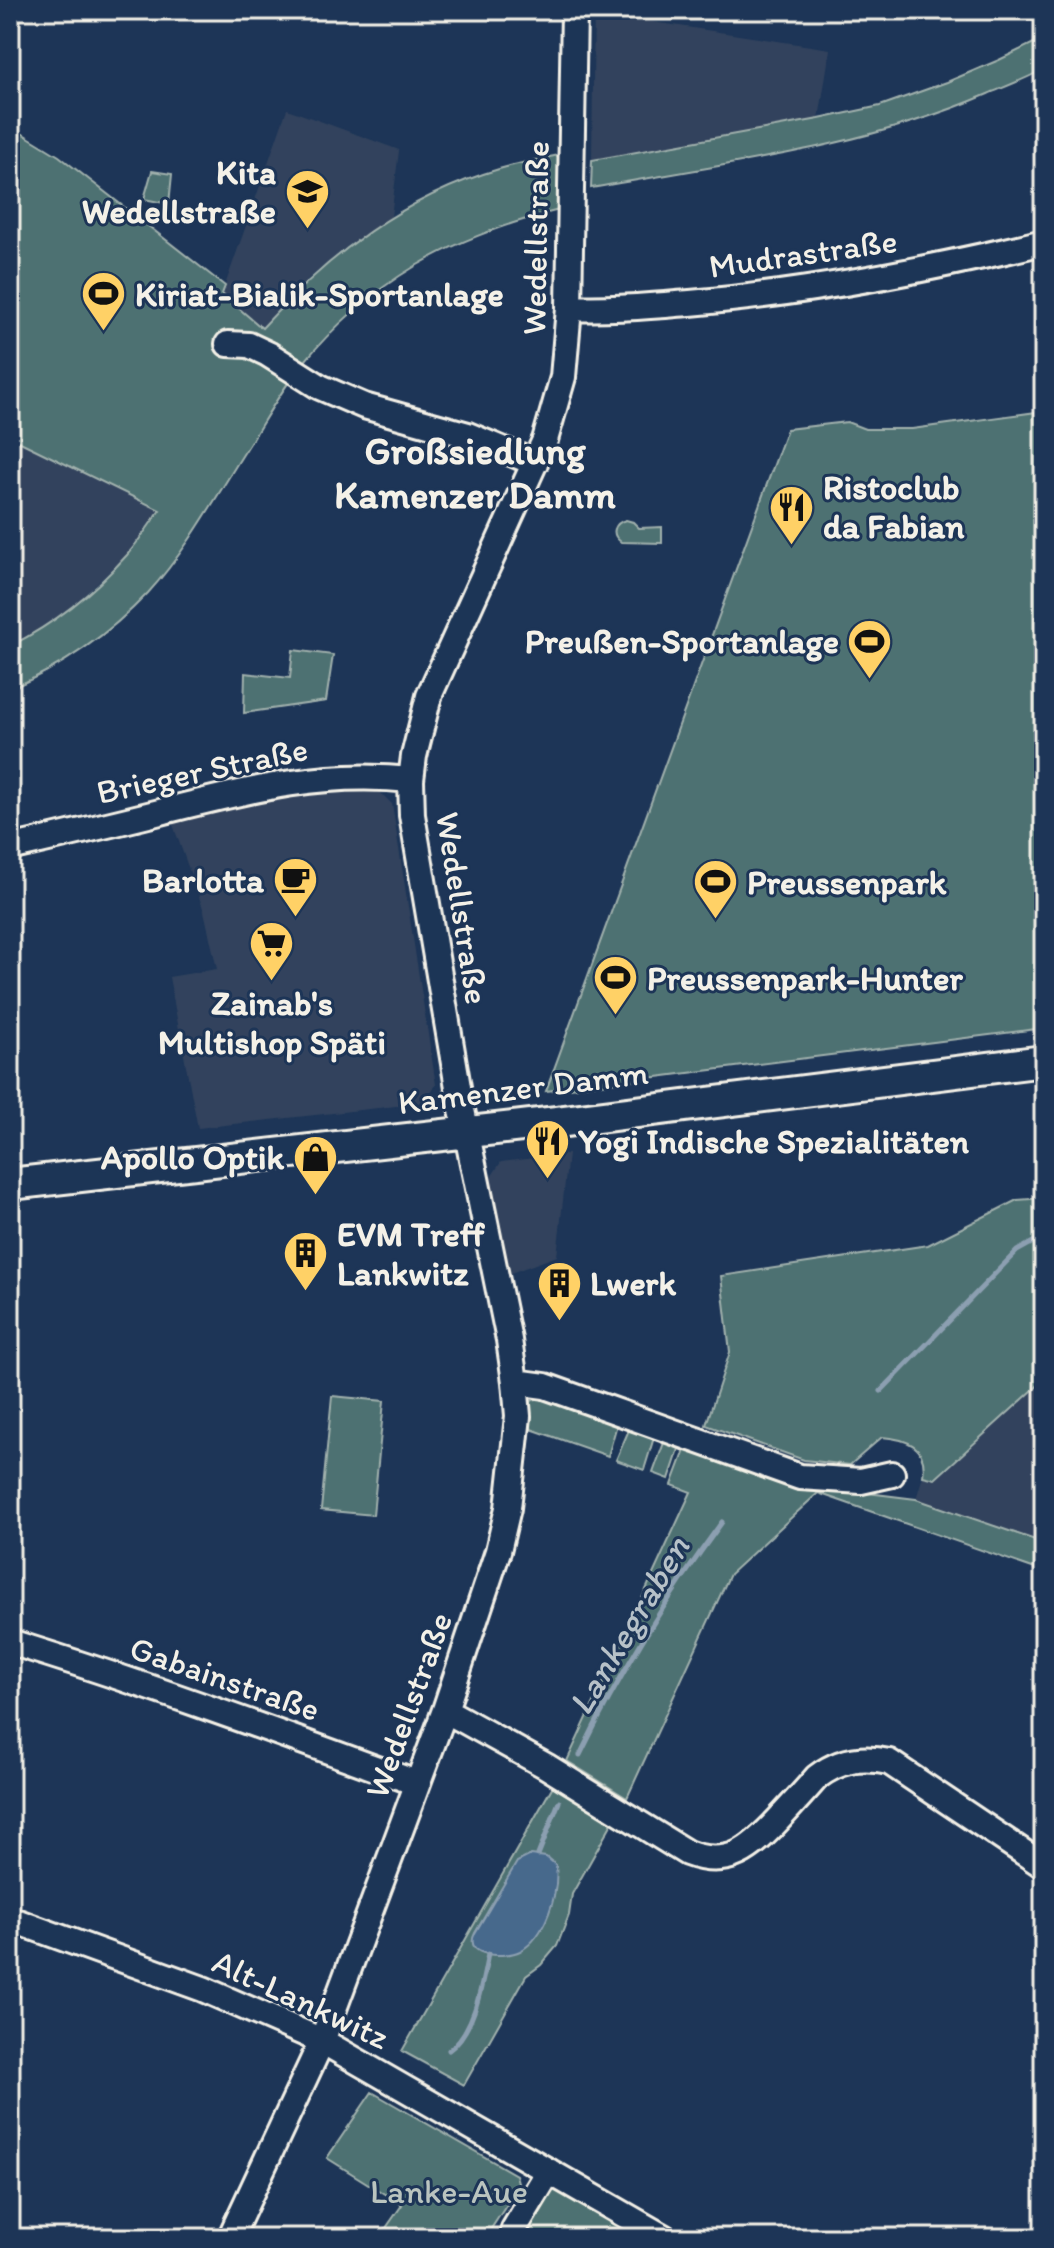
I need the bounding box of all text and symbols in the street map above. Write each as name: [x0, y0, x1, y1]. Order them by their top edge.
street label: Wedellstraße: [513, 140, 558, 336]
place label: Kita Wedellstraße: [82, 152, 276, 232]
school or university icon: Kita Wedellstraße: [283, 168, 331, 231]
street label: Mudrastraße: [706, 220, 900, 287]
sports icon: Kiriat-Bialik-Sportanlage: [80, 270, 128, 333]
place label: Kiriat-Bialik-Sportanlage: [135, 274, 504, 315]
district label: Großsiedlung Kamenzer Damm: [334, 428, 616, 518]
place label: Ristoclub da Fabian: [823, 467, 965, 547]
restaurant icon: Ristoclub da Fabian: [768, 483, 816, 546]
sports icon: Preußen-Sportanlage: [846, 617, 894, 680]
place label: Preußen-Sportanlage: [525, 621, 839, 662]
street label: Brieger Straße: [93, 728, 311, 813]
street label: Wedellstraße: [427, 809, 498, 1007]
cafe icon: Barlotta: [271, 856, 319, 919]
sports icon: Preussenpark: [692, 858, 740, 921]
place label: Barlotta: [142, 860, 264, 901]
place label: Preussenpark: [747, 862, 947, 903]
supermarket icon: Zainab's Multishop Späti: [248, 919, 296, 982]
sports icon: Preussenpark-Hunter: [592, 954, 640, 1017]
place label: Preussenpark-Hunter: [647, 958, 963, 999]
place label: Zainab's Multishop Späti: [158, 983, 386, 1063]
street label: Kamenzer Damm: [396, 1052, 651, 1123]
restaurant icon: Yogi Indische Spezialitäten: [523, 1117, 571, 1180]
place label: Yogi Indische Spezialitäten: [578, 1121, 970, 1162]
shop icon: Apollo Optik: [291, 1133, 339, 1196]
place label: Apollo Optik: [101, 1137, 284, 1178]
place label: EVM Treff Lankwitz: [337, 1214, 486, 1294]
building icon: EVM Treff Lankwitz: [282, 1230, 330, 1293]
building icon: Lwerk: [535, 1259, 583, 1322]
place label: Lwerk: [590, 1263, 676, 1304]
water label: Lankegraben: [558, 1528, 699, 1722]
street label: Wedellstraße: [356, 1607, 461, 1803]
street label: Gabainstraße: [125, 1627, 325, 1730]
street label: Alt-Lankwitz: [206, 1941, 396, 2058]
park label: Lanke-Aue: [370, 2171, 528, 2212]

